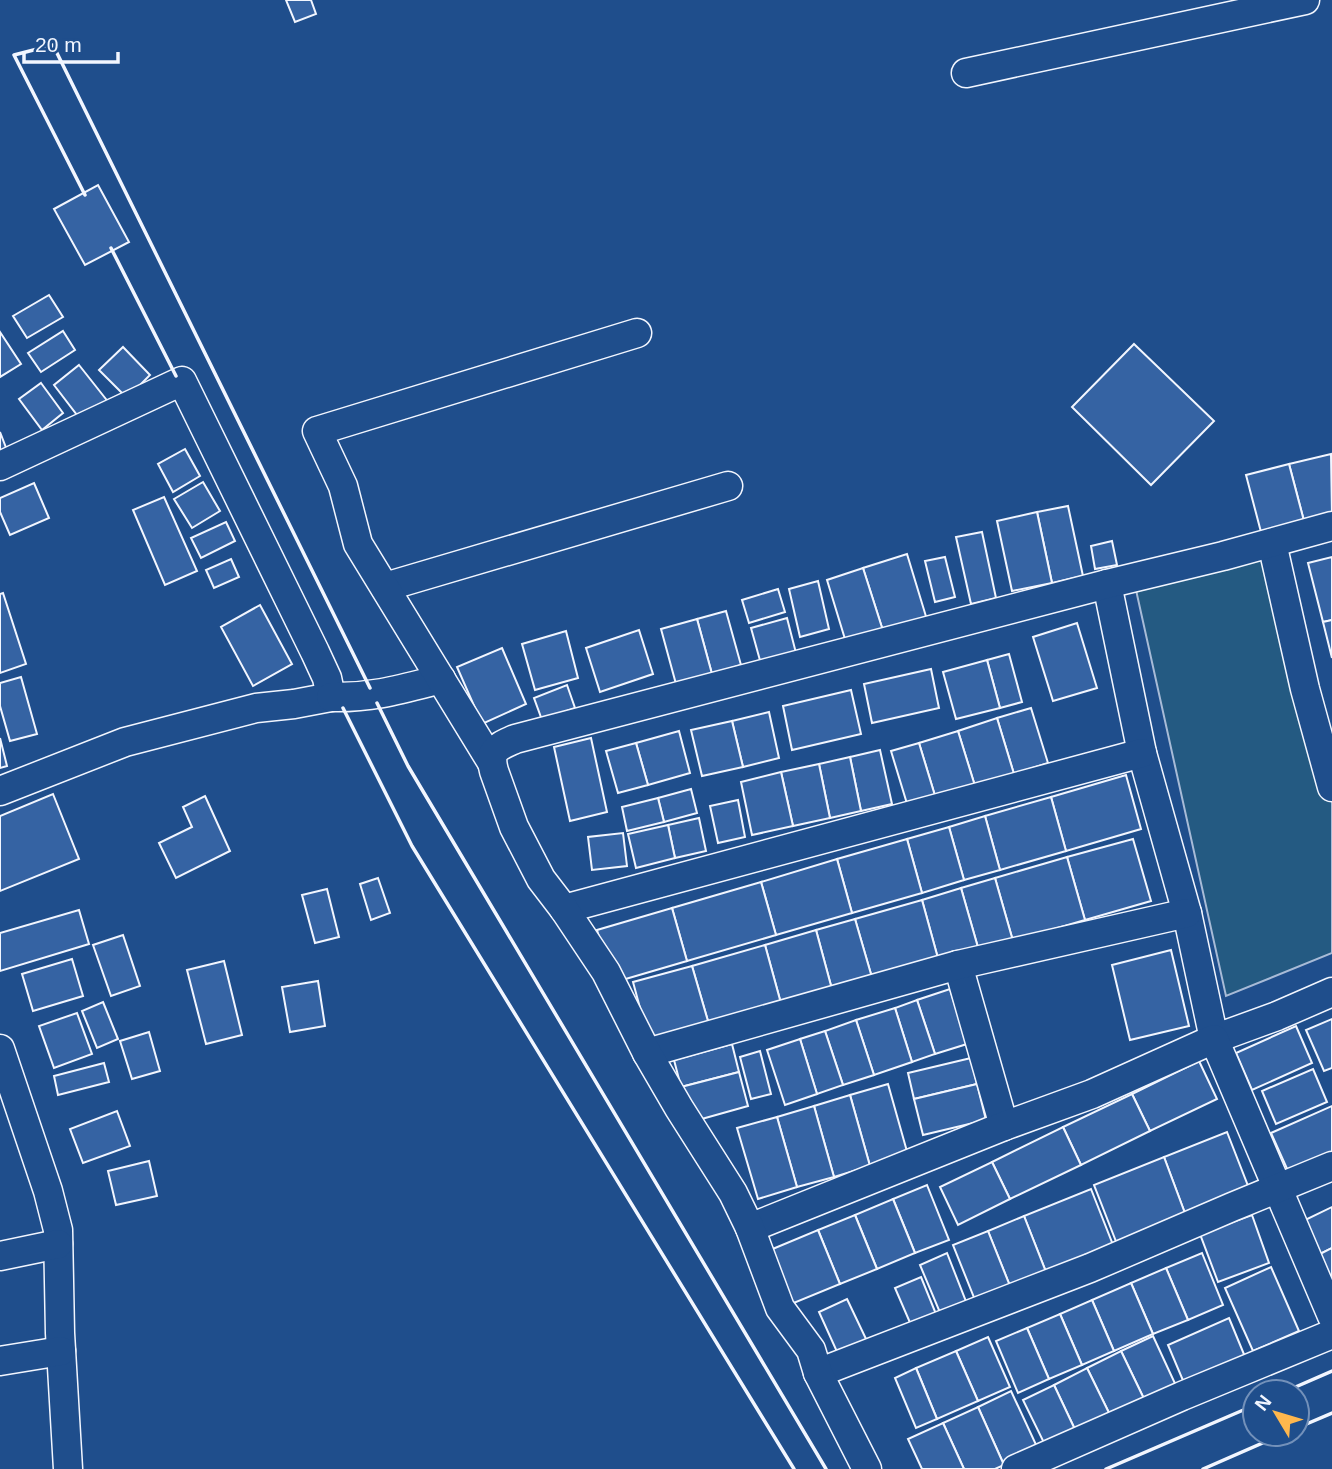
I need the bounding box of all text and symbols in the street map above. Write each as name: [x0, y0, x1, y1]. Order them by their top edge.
scale bar: [24, 21, 119, 65]
text: 20 m: [35, 33, 82, 56]
north arrow: [1241, 1378, 1311, 1448]
text: N: [1250, 1391, 1275, 1415]

